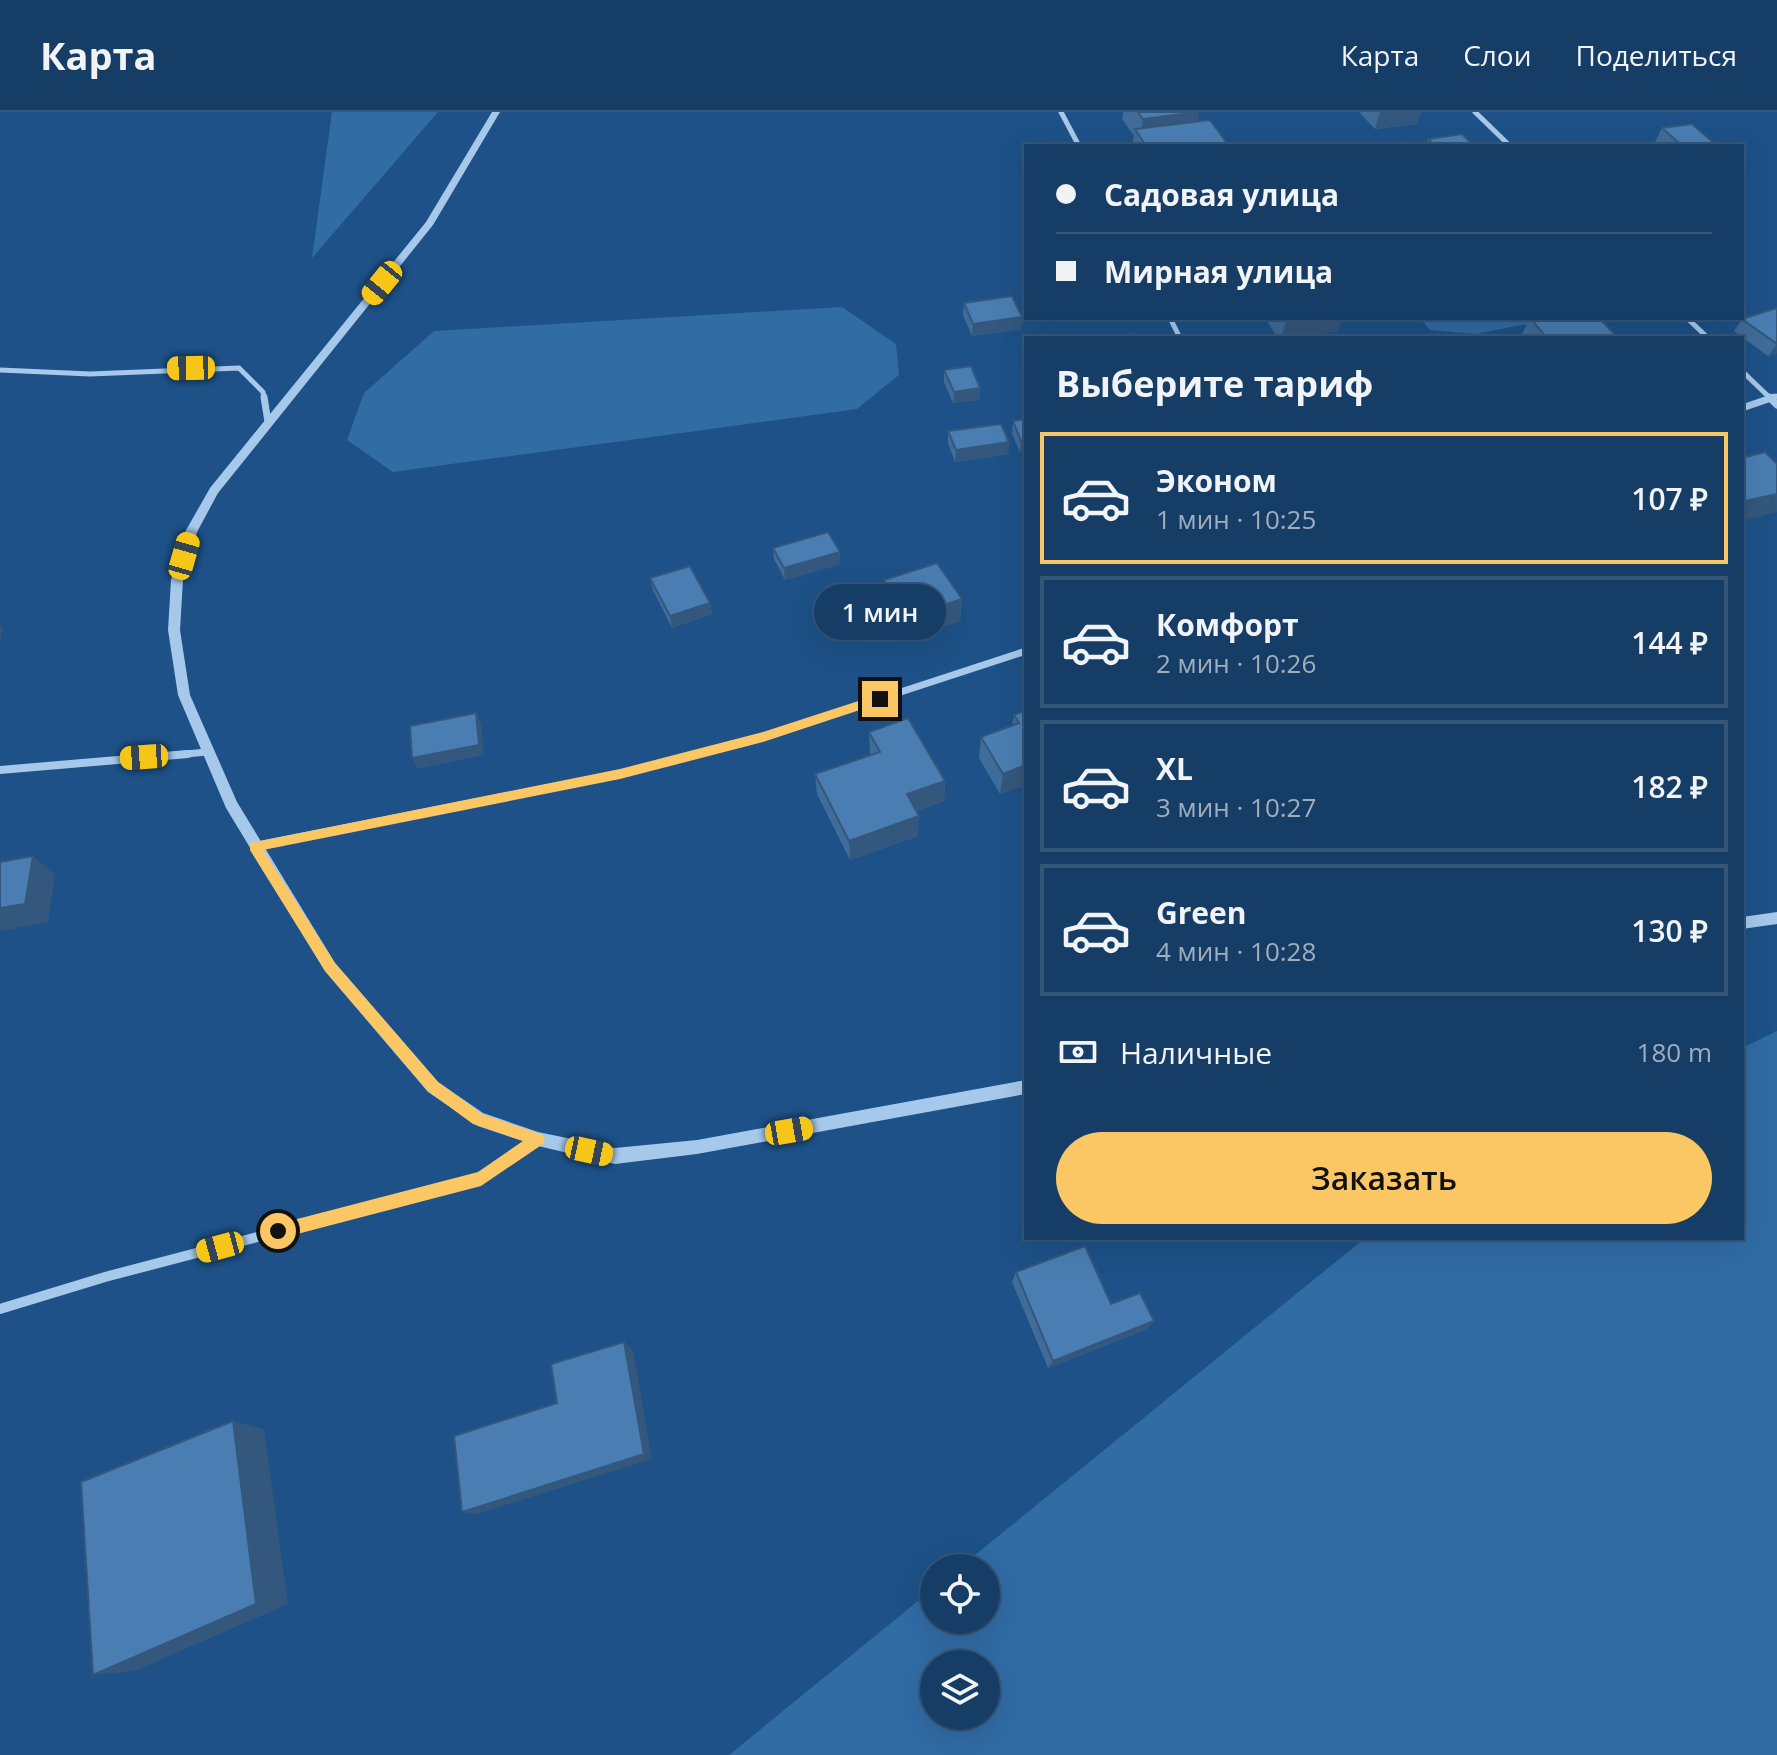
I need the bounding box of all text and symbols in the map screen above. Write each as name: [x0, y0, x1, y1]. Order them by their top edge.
text: Карта: [40, 29, 157, 81]
text: Карта: [1341, 36, 1419, 74]
text: Слои: [1463, 36, 1532, 74]
text: Поделиться: [1576, 36, 1737, 74]
text: Садовая улица: [1104, 174, 1339, 215]
text: Мирная улица: [1104, 251, 1333, 292]
car: [358, 257, 406, 309]
car: [167, 356, 215, 380]
text: Выберите тариф: [1056, 359, 1373, 408]
text: Эконом: [1156, 460, 1277, 501]
icon: car: [1060, 462, 1132, 534]
text: 107 ₽: [1631, 478, 1708, 519]
text: 1 мин · 10:25: [1156, 501, 1316, 537]
car: [166, 530, 202, 582]
callout: 1 мин: [814, 583, 946, 639]
text: 1 мин: [842, 594, 918, 630]
text: Комфорт: [1156, 604, 1299, 645]
icon: car: [1060, 606, 1132, 678]
text: 144 ₽: [1631, 622, 1708, 663]
text: 2 мин · 10:26: [1156, 645, 1316, 681]
route end: [862, 681, 898, 717]
car: [119, 743, 169, 771]
text: XL: [1156, 748, 1193, 789]
icon: car: [1060, 750, 1132, 822]
text: 182 ₽: [1631, 766, 1708, 807]
text: 3 мин · 10:27: [1156, 789, 1316, 825]
text: Green: [1156, 892, 1247, 933]
icon: car: [1060, 894, 1132, 966]
text: 130 ₽: [1631, 910, 1708, 951]
text: 4 мин · 10:28: [1156, 933, 1316, 969]
icon: cash: [1056, 1030, 1100, 1074]
text: Наличные: [1120, 1032, 1272, 1073]
text: 180 m: [1637, 1034, 1712, 1070]
car: [763, 1115, 815, 1147]
button: Заказать: [1056, 1132, 1712, 1224]
car: [563, 1134, 615, 1168]
route start: [260, 1213, 296, 1249]
car: [194, 1229, 246, 1265]
map controls: [920, 1554, 1000, 1730]
button: locate: [920, 1554, 1000, 1634]
button: layers: [920, 1650, 1000, 1730]

